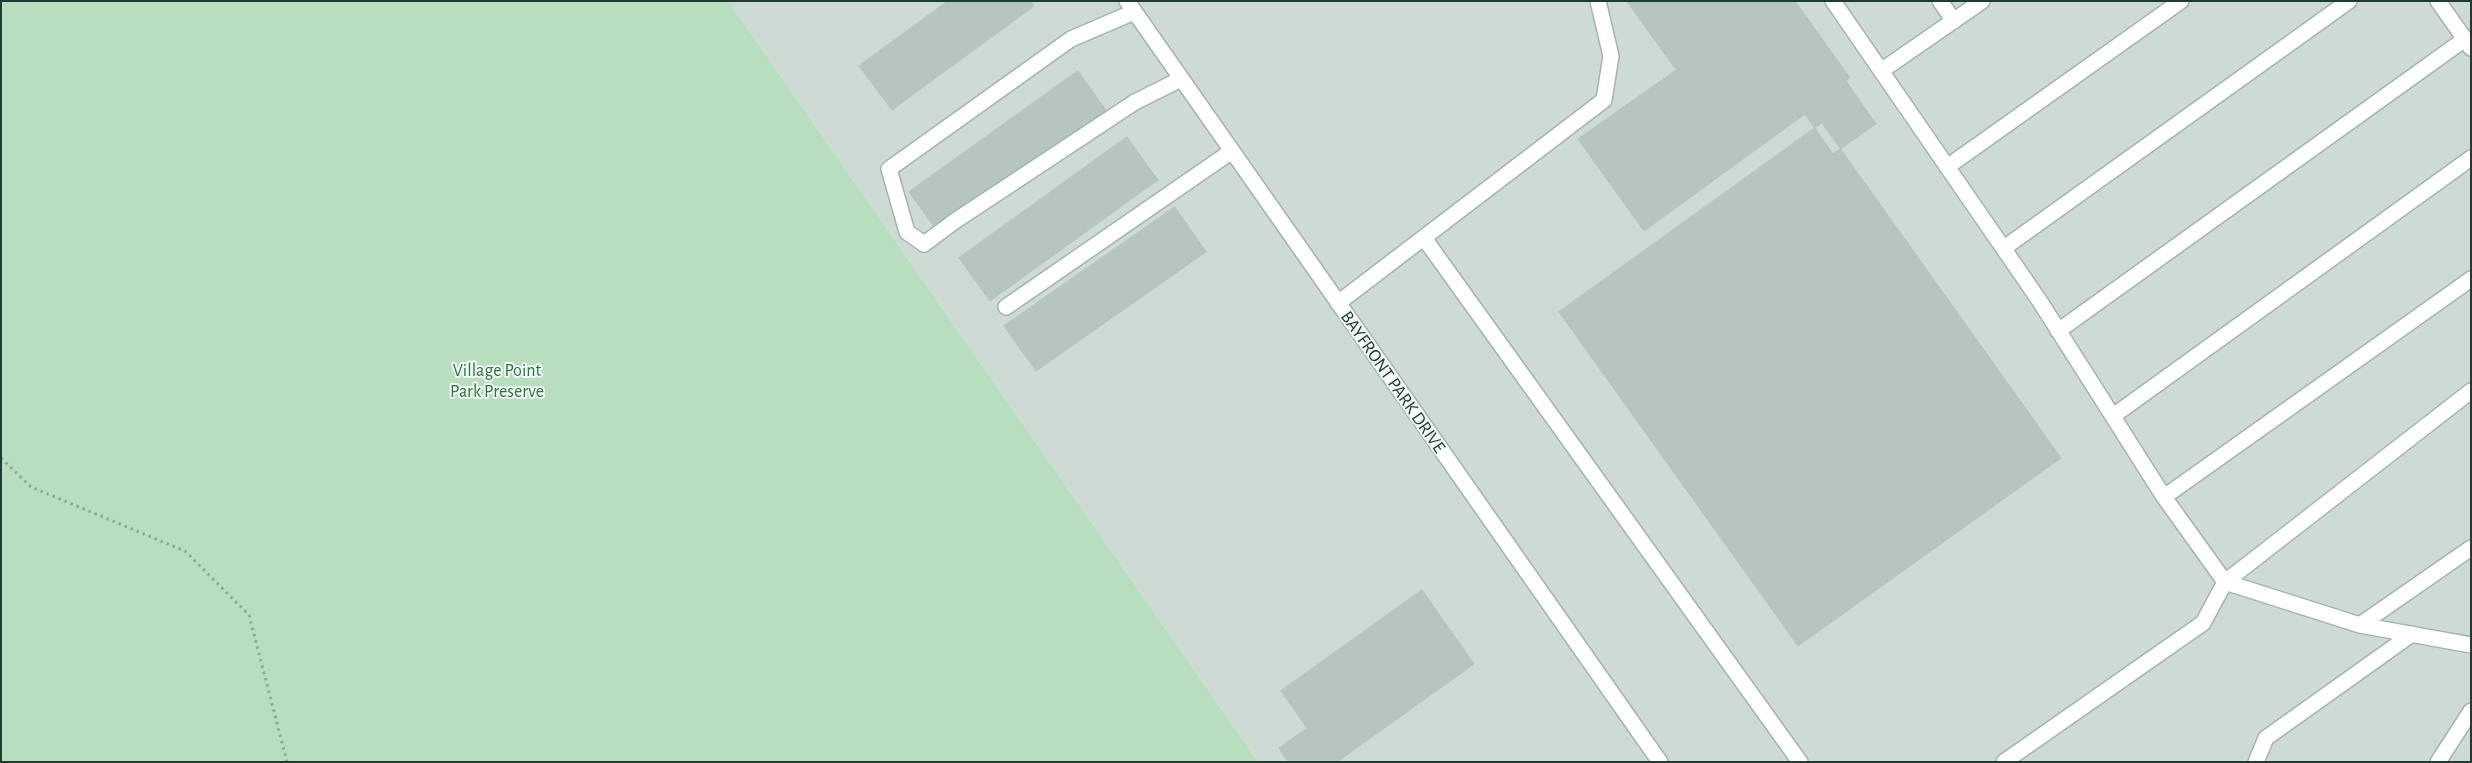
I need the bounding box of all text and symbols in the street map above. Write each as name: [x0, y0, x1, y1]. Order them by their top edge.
street label: BAYFRONT PARK DRIVE: [1336, 307, 1450, 457]
park label: Village Point Park Preserve: [450, 360, 544, 402]

